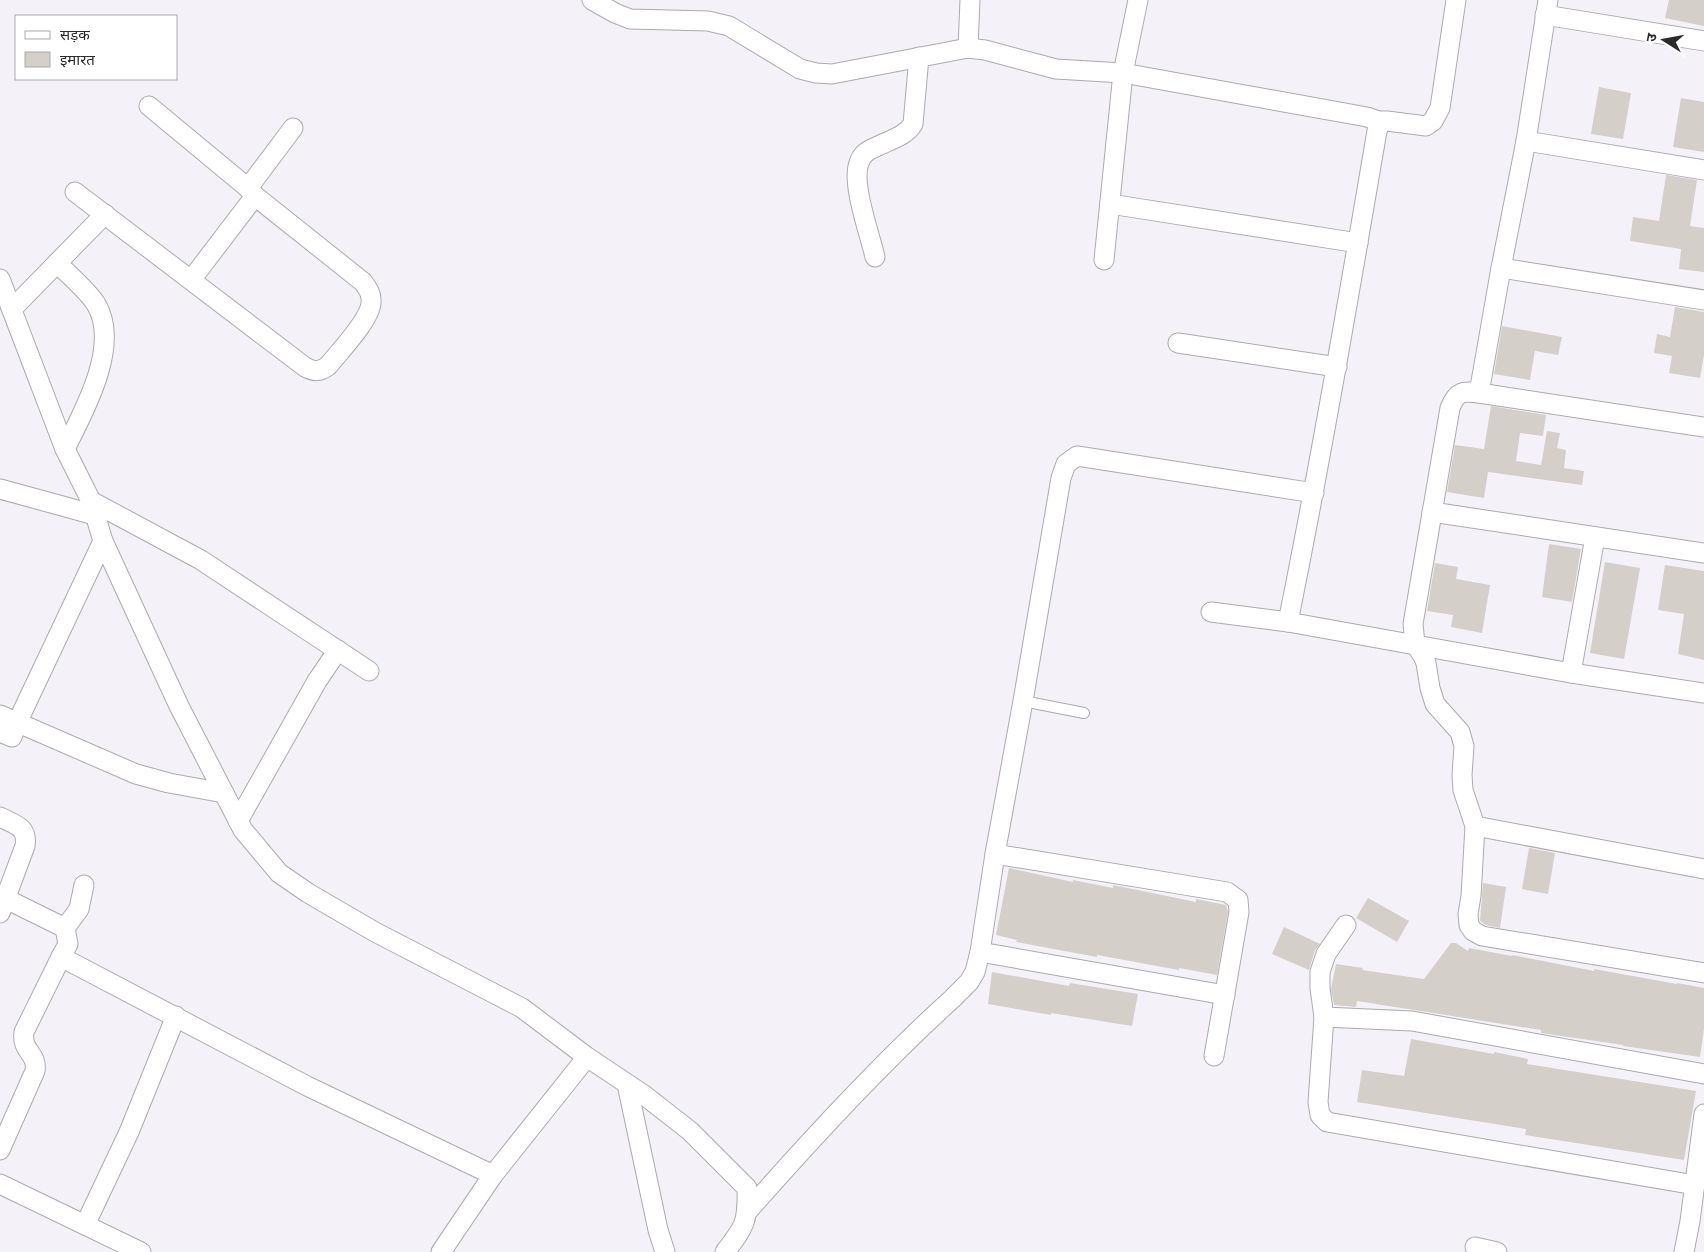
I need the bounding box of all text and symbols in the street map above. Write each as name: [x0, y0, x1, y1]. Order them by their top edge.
legend: [15, 15, 178, 80]
north arrow: [1639, 15, 1689, 65]
text: सड़क: [60, 26, 90, 44]
text: उ: [1642, 31, 1661, 43]
text: इमारत: [60, 51, 95, 69]

